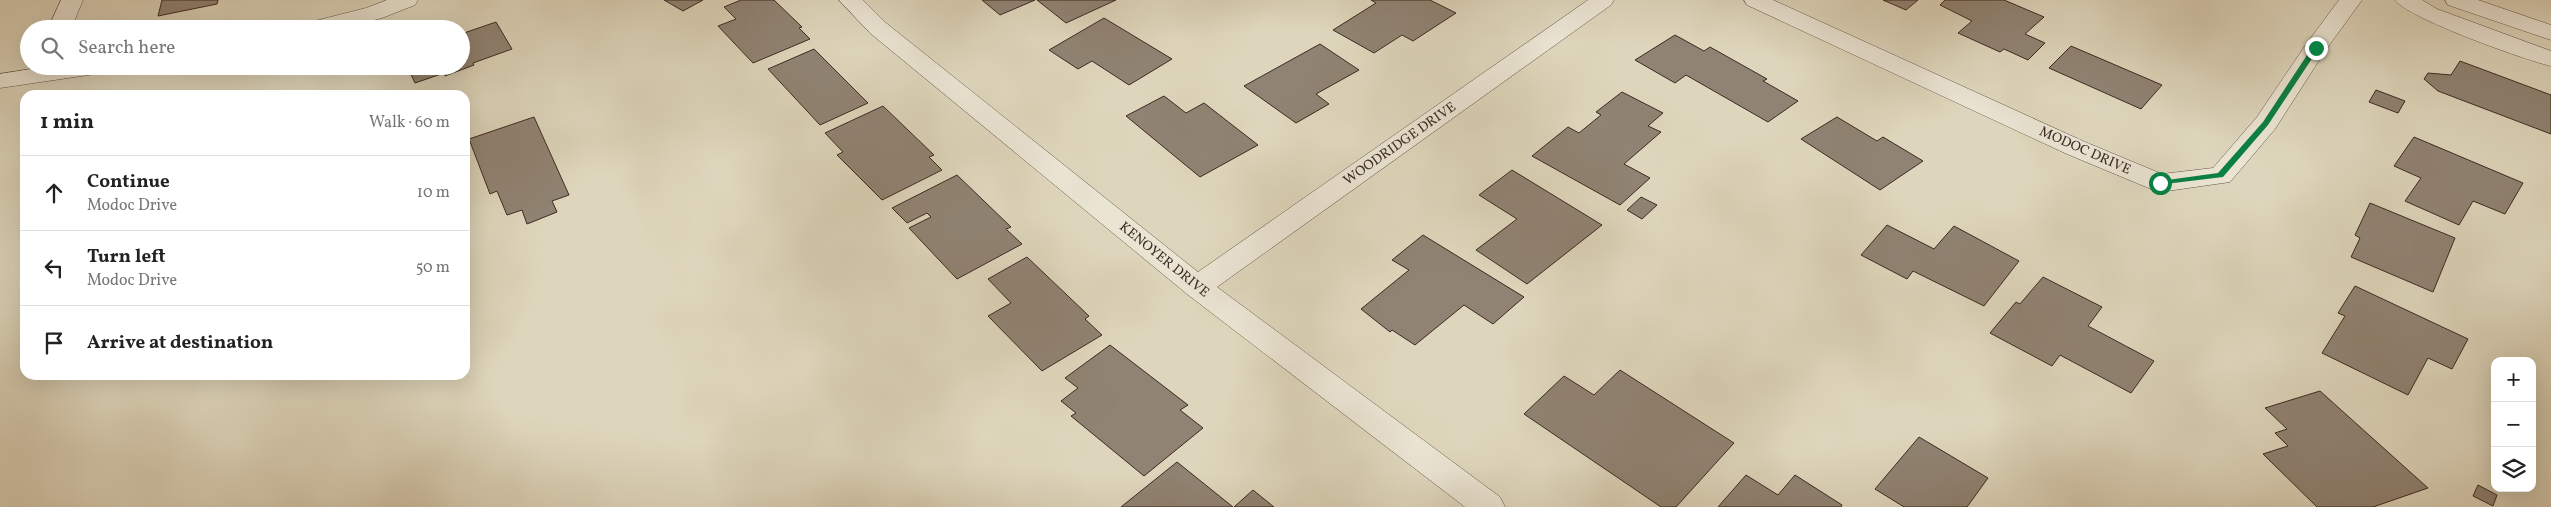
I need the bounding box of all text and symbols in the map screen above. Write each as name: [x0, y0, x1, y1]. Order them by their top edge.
search box: [20, 20, 470, 75]
icon: search: [38, 34, 66, 62]
text: Search here: [78, 35, 175, 61]
route end: [2305, 37, 2328, 60]
street label: WOODRIDGE DRIVE: [1340, 98, 1460, 190]
text: 1 min: [40, 108, 94, 137]
text: Walk · 60 m: [369, 112, 450, 134]
street label: MODOC DRIVE: [2036, 122, 2134, 180]
text: Continue: [87, 169, 170, 195]
route start: [2149, 172, 2172, 195]
icon: ahead: [40, 179, 68, 207]
text: 10 m: [417, 182, 450, 204]
text: Modoc Drive: [87, 195, 177, 217]
street label: KENOYER DRIVE: [1115, 218, 1213, 302]
text: Turn left: [87, 244, 166, 270]
icon: left: [40, 254, 68, 282]
text: 50 m: [416, 257, 450, 279]
text: Modoc Drive: [87, 270, 177, 292]
icon: arrive: [40, 329, 68, 357]
text: Arrive at destination: [87, 330, 273, 356]
map controls: [2491, 357, 2536, 492]
button: +: [2491, 357, 2536, 402]
button: −: [2491, 402, 2536, 447]
button: layers: [2491, 447, 2536, 492]

